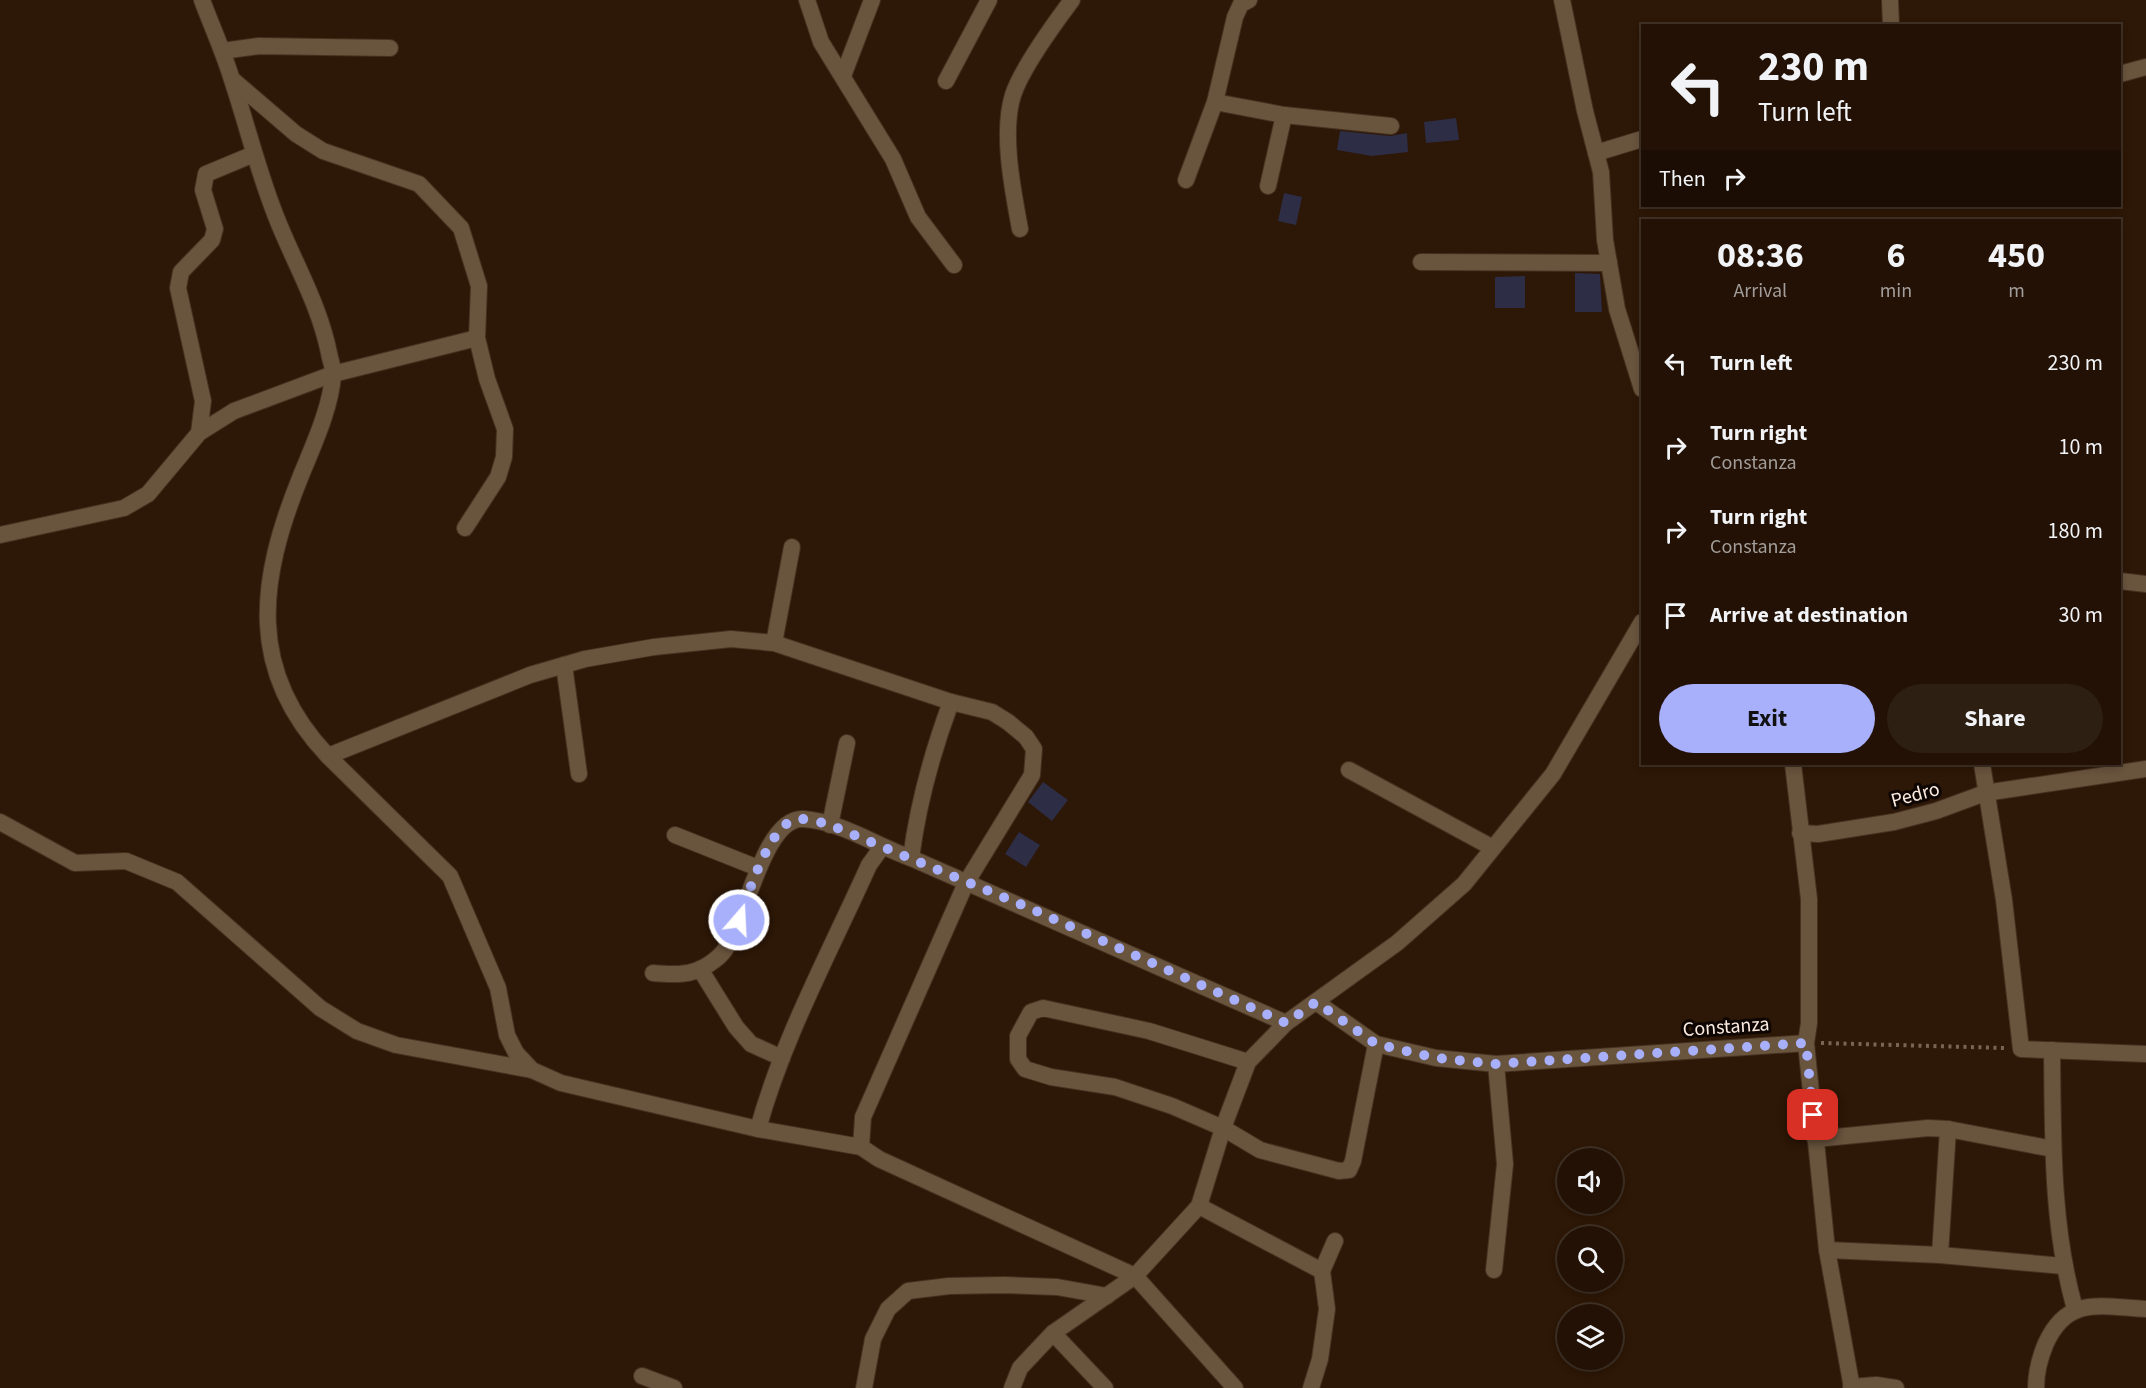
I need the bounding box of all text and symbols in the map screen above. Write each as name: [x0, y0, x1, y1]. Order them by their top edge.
text: 230 m: [1758, 37, 1869, 97]
icon: left: [1659, 48, 1737, 126]
text: Turn left: [1758, 93, 1852, 132]
icon: right: [1718, 162, 1751, 195]
text: Then: [1659, 163, 1706, 195]
text: 08:36: [1717, 230, 1804, 281]
text: 6: [1886, 230, 1905, 281]
text: 450: [1988, 230, 2045, 281]
text: Arrival: [1733, 277, 1787, 305]
text: min: [1880, 277, 1912, 305]
text: m: [2008, 277, 2025, 305]
icon: left: [1659, 347, 1692, 380]
text: Turn left: [1710, 347, 1792, 379]
text: 230 m: [2048, 347, 2103, 379]
text: Turn right: [1710, 417, 1807, 449]
icon: right: [1659, 431, 1692, 464]
text: 10 m: [2058, 431, 2103, 463]
text: Constanza: [1710, 449, 1797, 477]
text: Turn right: [1710, 501, 1807, 533]
icon: right: [1659, 515, 1692, 548]
text: 180 m: [2048, 515, 2103, 547]
text: Constanza: [1710, 533, 1797, 561]
icon: arrive: [1659, 599, 1692, 632]
text: Arrive at destination: [1710, 599, 1908, 631]
text: 30 m: [2058, 599, 2103, 631]
button: Exit: [1659, 684, 1875, 753]
button: Share: [1887, 684, 2103, 753]
street label: Pedro: [1888, 775, 1943, 815]
position arrow: [707, 888, 771, 952]
street label: Constanza: [1682, 1010, 1770, 1044]
pin: [1787, 1089, 1838, 1140]
icon: arrive: [1796, 1098, 1829, 1131]
map controls: [1557, 1148, 1623, 1370]
button: sound: [1557, 1148, 1623, 1214]
button: search: [1557, 1226, 1623, 1292]
button: layers: [1557, 1304, 1623, 1370]

